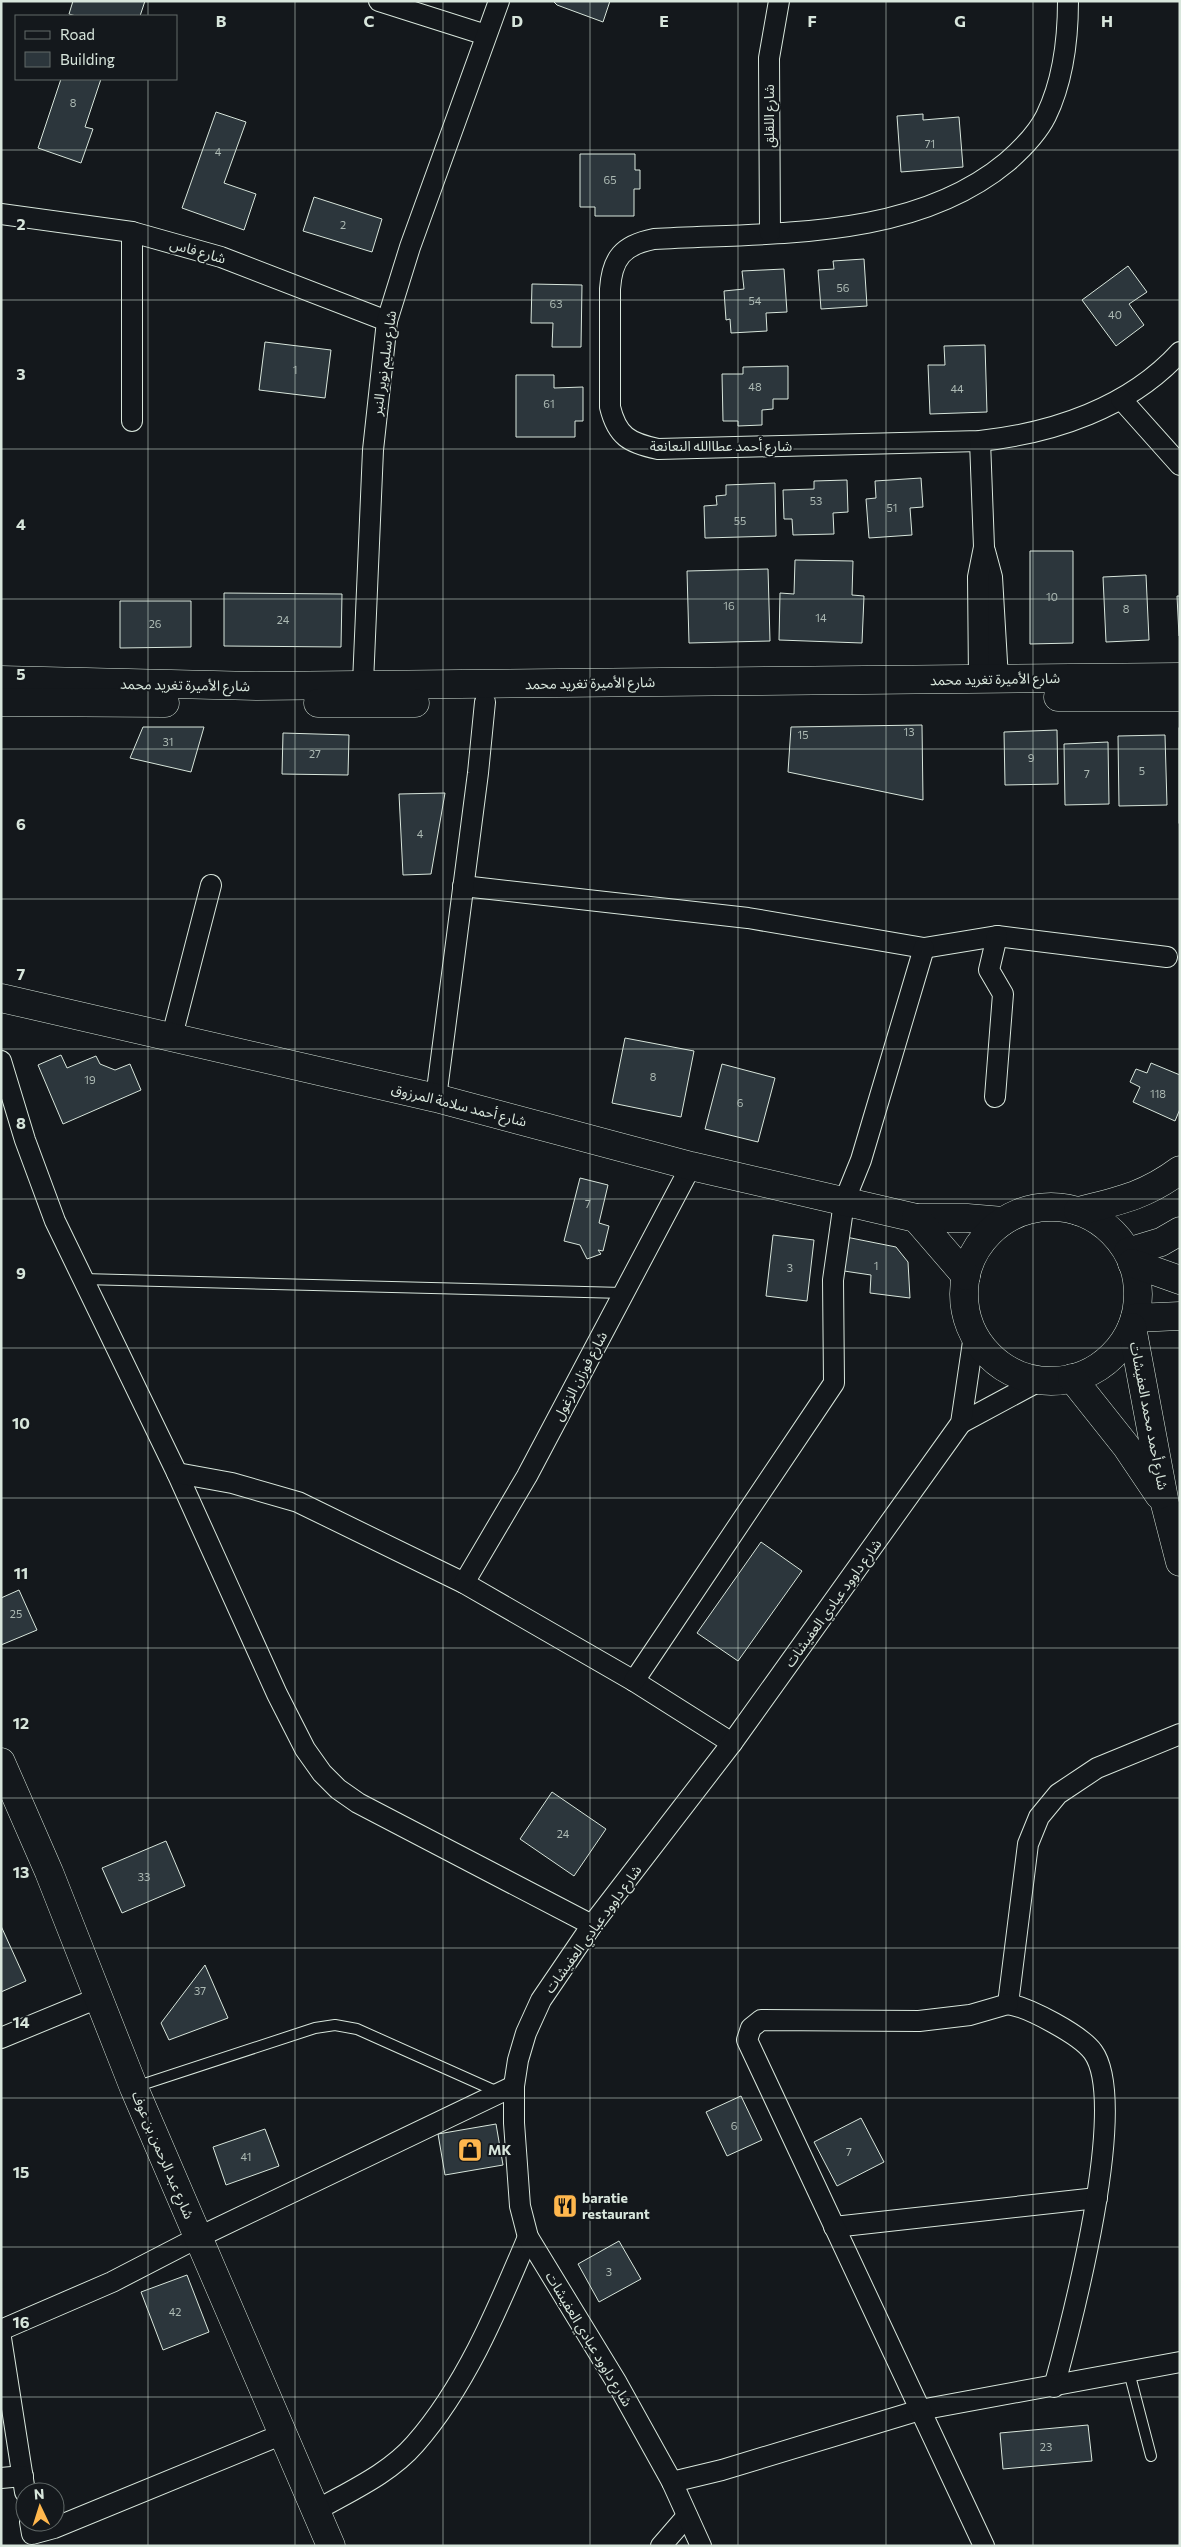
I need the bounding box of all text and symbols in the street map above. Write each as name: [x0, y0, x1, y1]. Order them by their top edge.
text: B: [216, 11, 227, 30]
text: C: [364, 11, 375, 30]
text: D: [511, 11, 523, 30]
text: E: [659, 11, 669, 30]
text: F: [807, 11, 817, 30]
text: G: [954, 11, 966, 30]
text: H: [1101, 11, 1113, 30]
legend: [15, 15, 178, 80]
text: Road: [60, 25, 95, 43]
text: Building: [60, 50, 115, 68]
street label: شارع اللقلق: [760, 84, 780, 148]
house number: 8: [70, 96, 77, 109]
house number: 71: [925, 137, 935, 150]
house number: 4: [215, 145, 222, 158]
house number: 65: [604, 173, 617, 186]
text: 2: [16, 214, 26, 233]
house number: 2: [340, 218, 346, 231]
street label: شارع فاس: [167, 234, 228, 269]
house number: 56: [837, 281, 850, 294]
house number: 54: [749, 294, 762, 307]
house number: 63: [550, 297, 562, 310]
house number: 40: [1108, 308, 1122, 321]
street label: شارع سليم نوير النبر: [368, 309, 402, 418]
house number: 1: [293, 363, 297, 376]
text: 3: [16, 364, 26, 383]
house number: 48: [748, 380, 762, 393]
house number: 44: [950, 382, 964, 395]
house number: 61: [543, 397, 555, 410]
street label: شارع أحمد عطاالله النعانعة: [650, 437, 792, 457]
house number: 53: [810, 494, 822, 507]
house number: 51: [886, 501, 898, 514]
text: 4: [16, 514, 26, 533]
house number: 55: [734, 514, 746, 527]
house number: 10: [1046, 590, 1058, 603]
house number: 16: [723, 599, 735, 612]
house number: 8: [1123, 602, 1130, 615]
house number: 14: [815, 611, 827, 624]
house number: 24: [277, 613, 290, 626]
house number: 26: [149, 617, 162, 630]
text: 5: [16, 664, 26, 683]
street label: شارع الأميرة تغريد محمد: [930, 669, 1060, 691]
street label: شارع الأميرة تغريد محمد: [525, 673, 655, 695]
street label: شارع الأميرة تغريد محمد: [120, 675, 250, 697]
house number: 13: [904, 725, 914, 738]
house number: 15: [797, 728, 809, 741]
house number: 31: [163, 735, 173, 748]
house number: 27: [309, 747, 321, 760]
house number: 9: [1028, 751, 1035, 764]
house number: 5: [1139, 764, 1145, 777]
house number: 7: [1084, 767, 1090, 780]
text: 6: [16, 814, 26, 833]
house number: 4: [417, 827, 424, 840]
text: 7: [17, 964, 26, 983]
house number: 8: [650, 1070, 657, 1083]
house number: 19: [84, 1073, 96, 1086]
street label: شارع أحمد سلامة المرزوق: [389, 1079, 529, 1132]
house number: 118: [1150, 1087, 1166, 1100]
house number: 6: [737, 1096, 744, 1109]
text: 8: [16, 1113, 26, 1132]
house number: 7: [585, 1197, 591, 1210]
house number: 1: [874, 1259, 878, 1272]
house number: 3: [787, 1261, 793, 1274]
text: 9: [16, 1263, 26, 1282]
street label: شارع فوزان الزغول: [549, 1328, 613, 1425]
street label: شارع أحمد محمد العفيشات: [1124, 1340, 1172, 1492]
text: 10: [12, 1413, 30, 1432]
street label: شارع داوود عبادي العفيشات: [780, 1535, 887, 1672]
text: 11: [14, 1563, 28, 1582]
house number: 25: [10, 1607, 22, 1620]
text: 12: [13, 1713, 29, 1732]
house number: 24: [557, 1827, 570, 1840]
street label: شارع داوود عبادي العفيشات: [540, 1861, 647, 1998]
text: 13: [13, 1862, 29, 1881]
house number: 33: [138, 1870, 150, 1883]
house number: 37: [194, 1984, 206, 1997]
text: 14: [12, 2012, 30, 2031]
street label: شارع عبد الرحمن بن عوف: [126, 2088, 198, 2222]
house number: 6: [731, 2119, 738, 2132]
shop icon: MK: [457, 2137, 483, 2163]
place label: MK: [488, 2141, 511, 2158]
house number: 7: [846, 2145, 852, 2158]
house number: 41: [241, 2150, 251, 2163]
text: 15: [13, 2162, 29, 2181]
place label: baratie restaurant: [582, 2189, 650, 2222]
restaurant icon: baratie restaurant: [552, 2193, 578, 2219]
house number: 3: [606, 2265, 612, 2278]
street label: شارع داوود عبادي العفيشات: [540, 2268, 636, 2411]
house number: 42: [169, 2305, 181, 2318]
text: 16: [12, 2312, 30, 2331]
house number: 23: [1040, 2440, 1052, 2453]
north arrow: [15, 2482, 65, 2532]
text: N: [33, 2485, 45, 2502]

